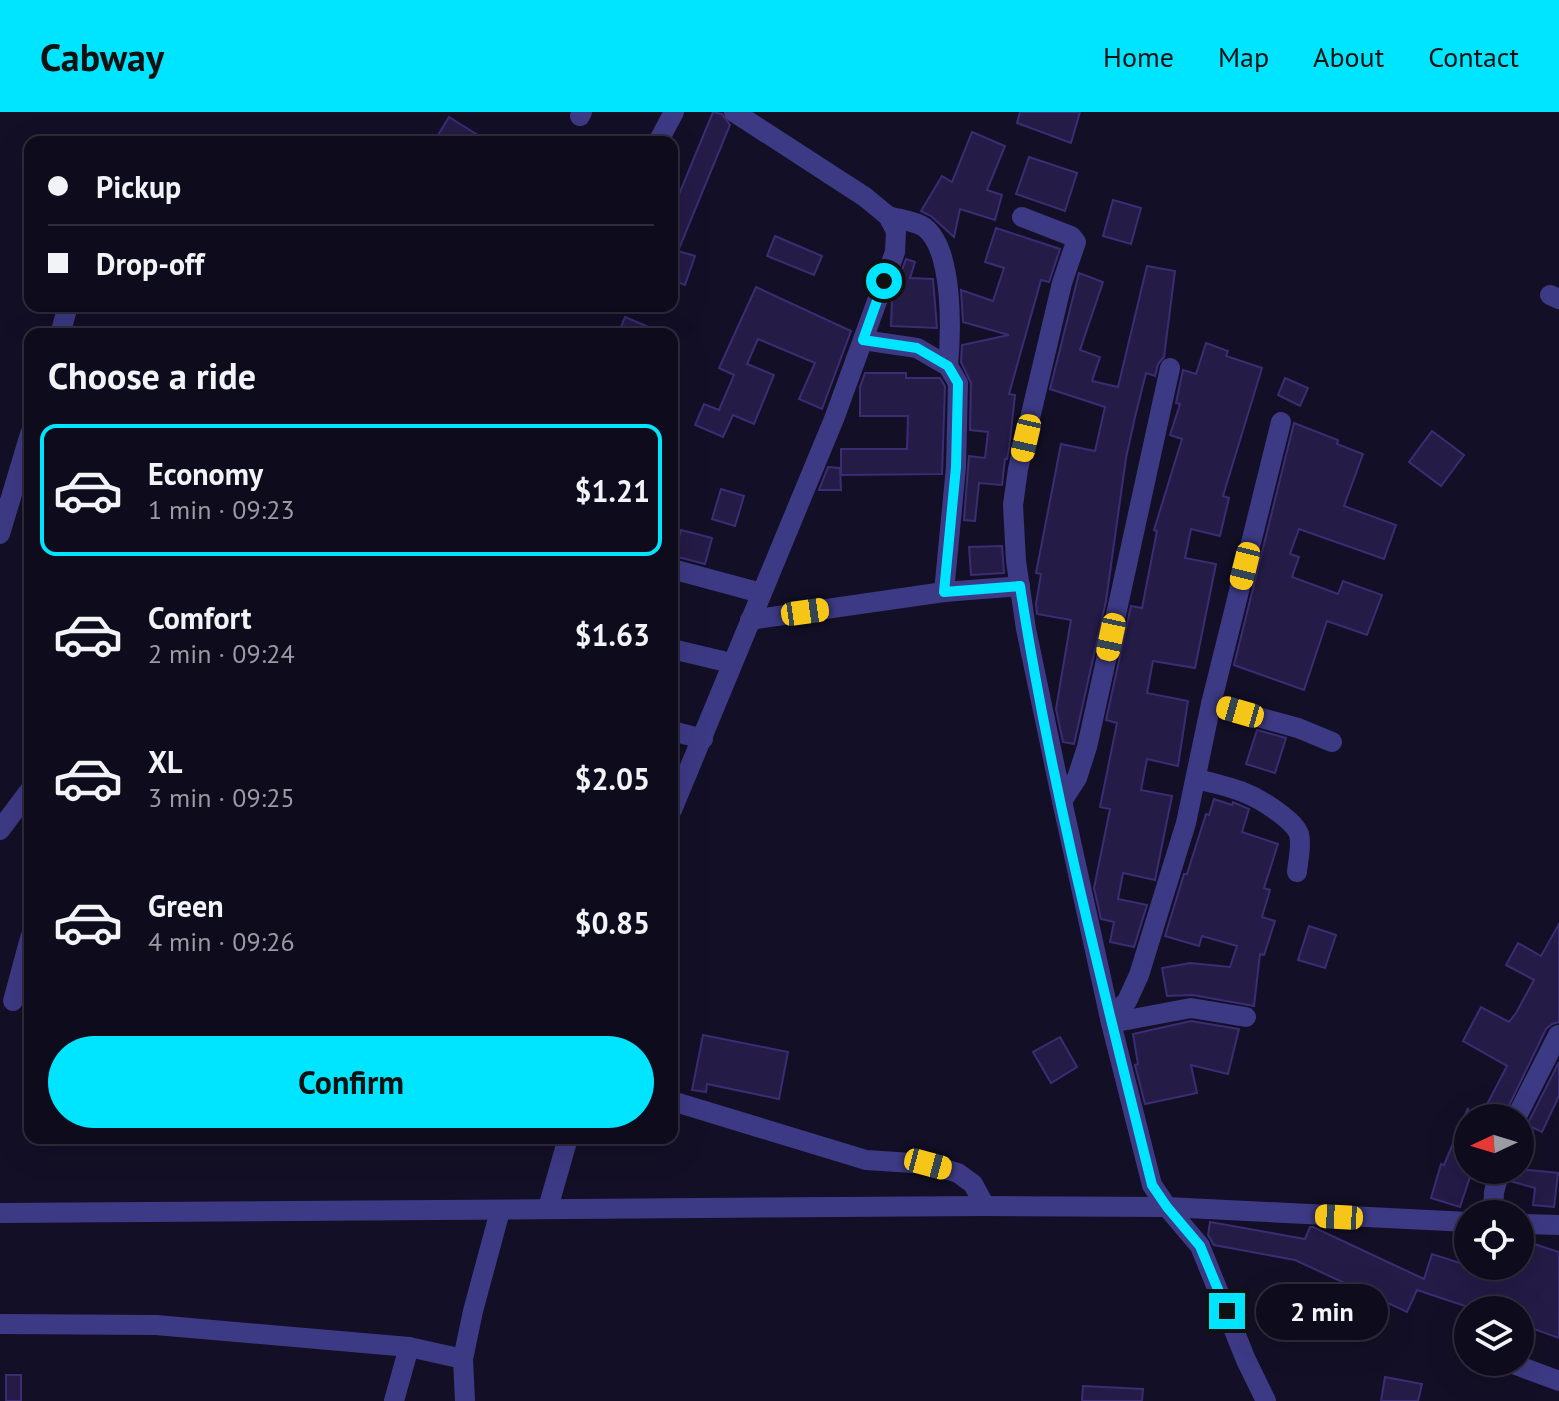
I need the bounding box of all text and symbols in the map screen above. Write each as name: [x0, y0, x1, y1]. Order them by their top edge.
text: Cabway: [40, 32, 164, 81]
text: Home: [1103, 38, 1174, 75]
text: Map: [1218, 38, 1269, 75]
text: About: [1313, 38, 1384, 75]
text: Contact: [1428, 38, 1519, 75]
text: Pickup: [96, 167, 181, 206]
text: Drop-off: [96, 244, 204, 283]
route start: [866, 263, 902, 299]
text: Choose a ride: [48, 352, 256, 399]
car: [1009, 412, 1043, 464]
icon: car: [52, 454, 124, 526]
text: Economy: [148, 454, 263, 493]
text: $1.21: [575, 471, 650, 510]
text: 1 min · 09:23: [148, 493, 295, 526]
car: [1228, 540, 1262, 592]
car: [780, 597, 830, 627]
icon: car: [52, 598, 124, 670]
text: Comfort: [148, 598, 251, 637]
car: [1094, 611, 1128, 663]
text: $1.63: [575, 615, 650, 654]
text: 2 min · 09:24: [148, 637, 295, 670]
car: [1214, 694, 1266, 730]
icon: car: [52, 742, 124, 814]
text: XL: [148, 742, 182, 781]
text: $2.05: [575, 759, 650, 798]
text: 3 min · 09:25: [148, 781, 295, 814]
icon: car: [52, 886, 124, 958]
text: Green: [148, 886, 223, 925]
text: $0.85: [575, 903, 650, 942]
text: 4 min · 09:26: [148, 925, 295, 958]
button: Confirm: [48, 1036, 654, 1128]
north arrow: [1454, 1104, 1534, 1184]
map controls: [1454, 1104, 1534, 1376]
car: [902, 1146, 954, 1182]
button: locate: [1454, 1200, 1534, 1280]
car: [1314, 1204, 1364, 1230]
callout: 2 min: [1255, 1283, 1387, 1339]
route end: [1209, 1293, 1245, 1329]
text: 2 min: [1290, 1295, 1354, 1328]
button: layers: [1454, 1296, 1534, 1376]

